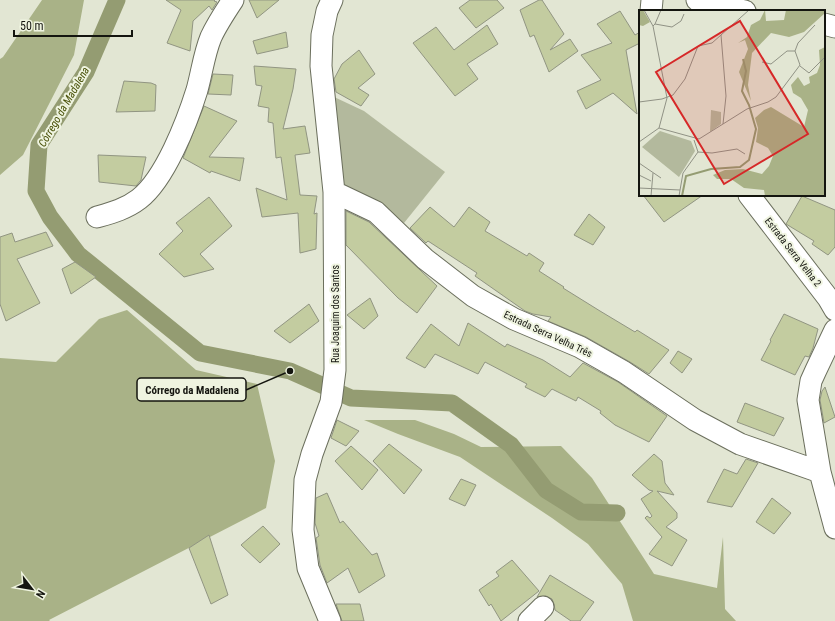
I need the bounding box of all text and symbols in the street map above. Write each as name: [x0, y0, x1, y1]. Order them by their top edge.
inset map: [639, 10, 825, 196]
scale bar: [14, 12, 132, 38]
text: 50 m: [20, 19, 44, 33]
water label: Córrego da Madalena: [36, 65, 92, 149]
street label: Estrada Serra Velha 2: [763, 215, 823, 289]
street label: Rua Joaquim dos Santos: [330, 265, 341, 363]
street label: Estrada Serra Velha Três: [502, 309, 594, 359]
callout: Córrego da Madalena: [137, 378, 246, 401]
text: Córrego da Madalena: [145, 384, 239, 397]
north arrow: [12, 569, 52, 609]
text: N: [33, 588, 47, 600]

